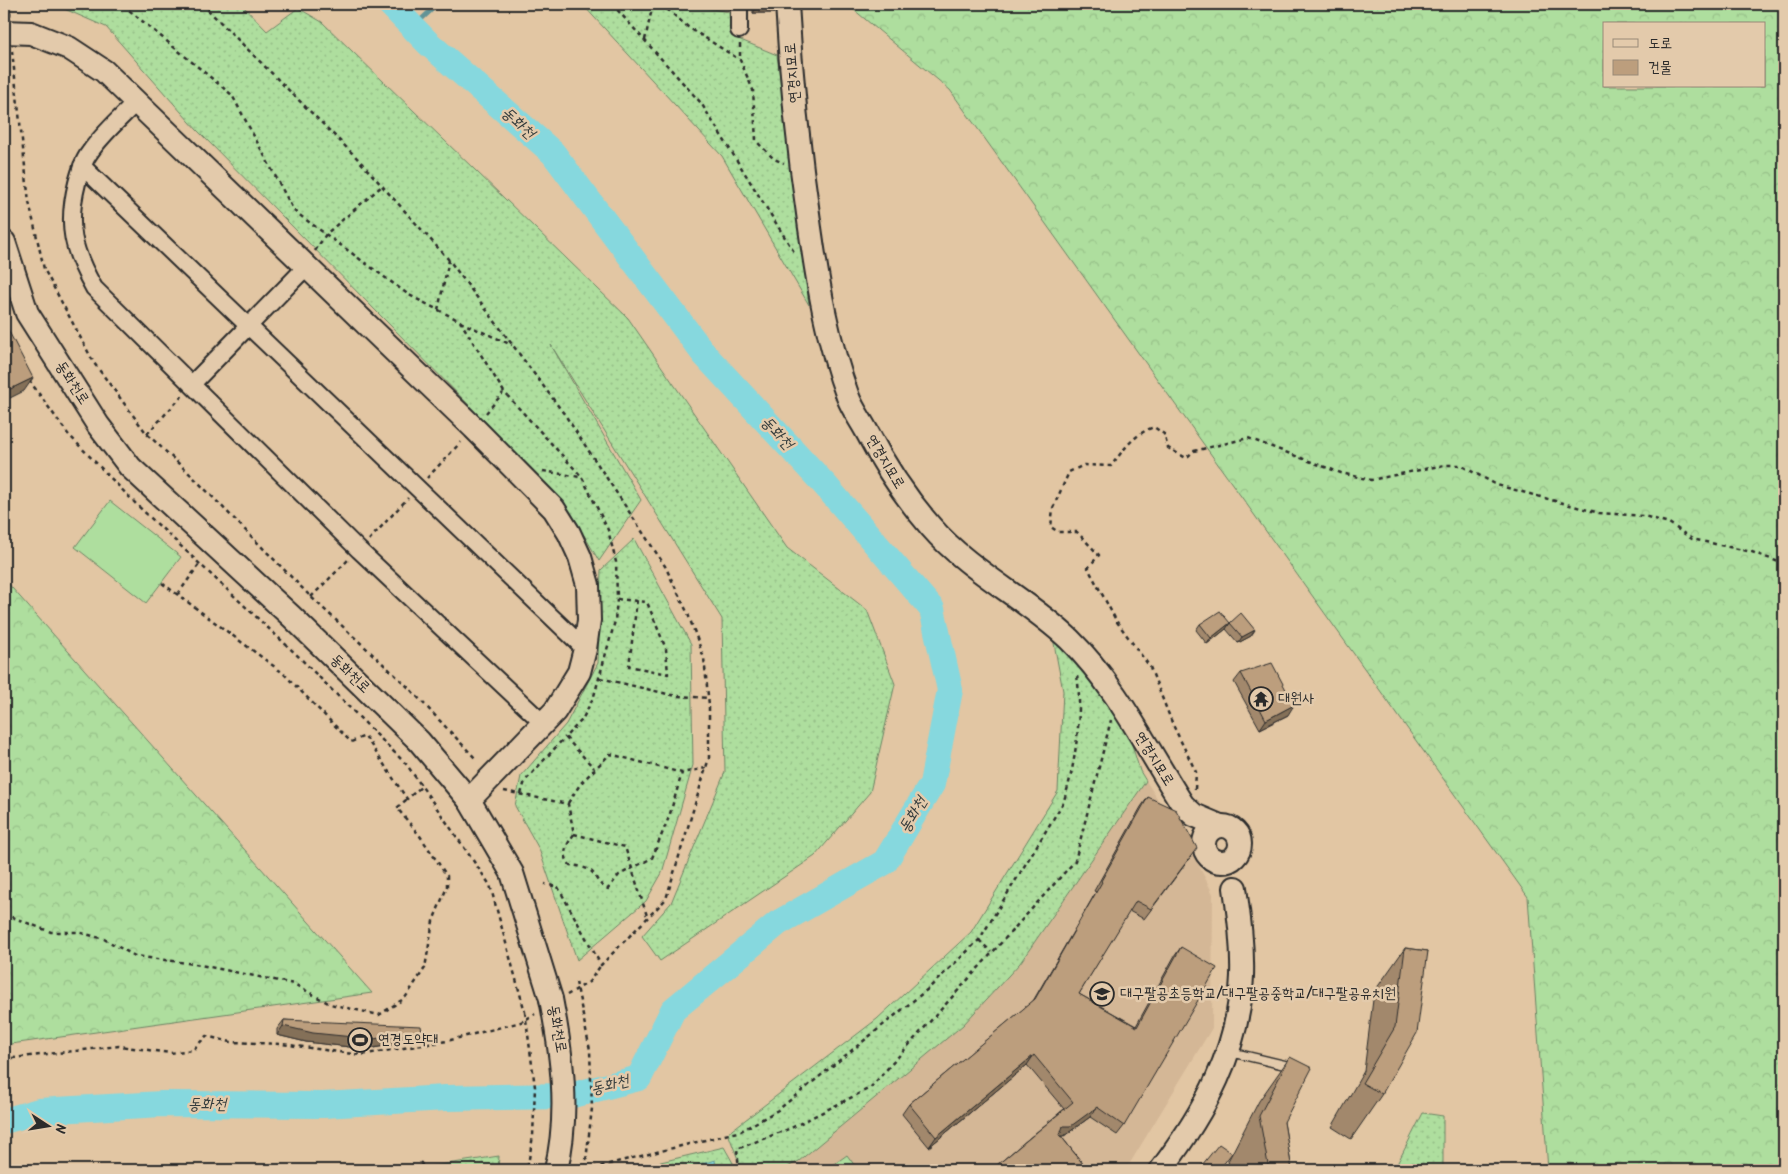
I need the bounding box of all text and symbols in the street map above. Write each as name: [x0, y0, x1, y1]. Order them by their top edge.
legend: [1603, 22, 1766, 88]
text: 도로: [1648, 32, 1672, 56]
street label: 연경지묘로: [778, 42, 808, 104]
text: 건물: [1648, 56, 1672, 80]
water label: 동화천: [495, 101, 542, 147]
street label: 동화천로: [49, 356, 95, 410]
water label: 동화천: [755, 410, 801, 457]
street label: 연경지묘로: [859, 430, 911, 494]
street label: 동화천로: [324, 649, 376, 699]
temple icon: 대원사: [1248, 686, 1274, 712]
place label: 대원사: [1278, 687, 1314, 711]
street label: 연경지묘로: [1128, 727, 1180, 791]
water label: 동화천: [892, 790, 935, 838]
school or university icon: 대구팔공초등학교/대구팔공중학교/대구팔공유치원: [1089, 981, 1115, 1007]
place label: 대구팔공초등학교/대구팔공중학교/대구팔공유치원: [1120, 982, 1396, 1006]
street label: 동화천로: [541, 1003, 573, 1055]
sports icon: 연경도약대: [347, 1027, 373, 1053]
place label: 연경도약대: [378, 1028, 438, 1052]
water label: 동화천: [588, 1068, 634, 1102]
water label: 동화천: [188, 1092, 228, 1117]
north arrow: [22, 1102, 72, 1152]
text: N: [48, 1122, 71, 1135]

